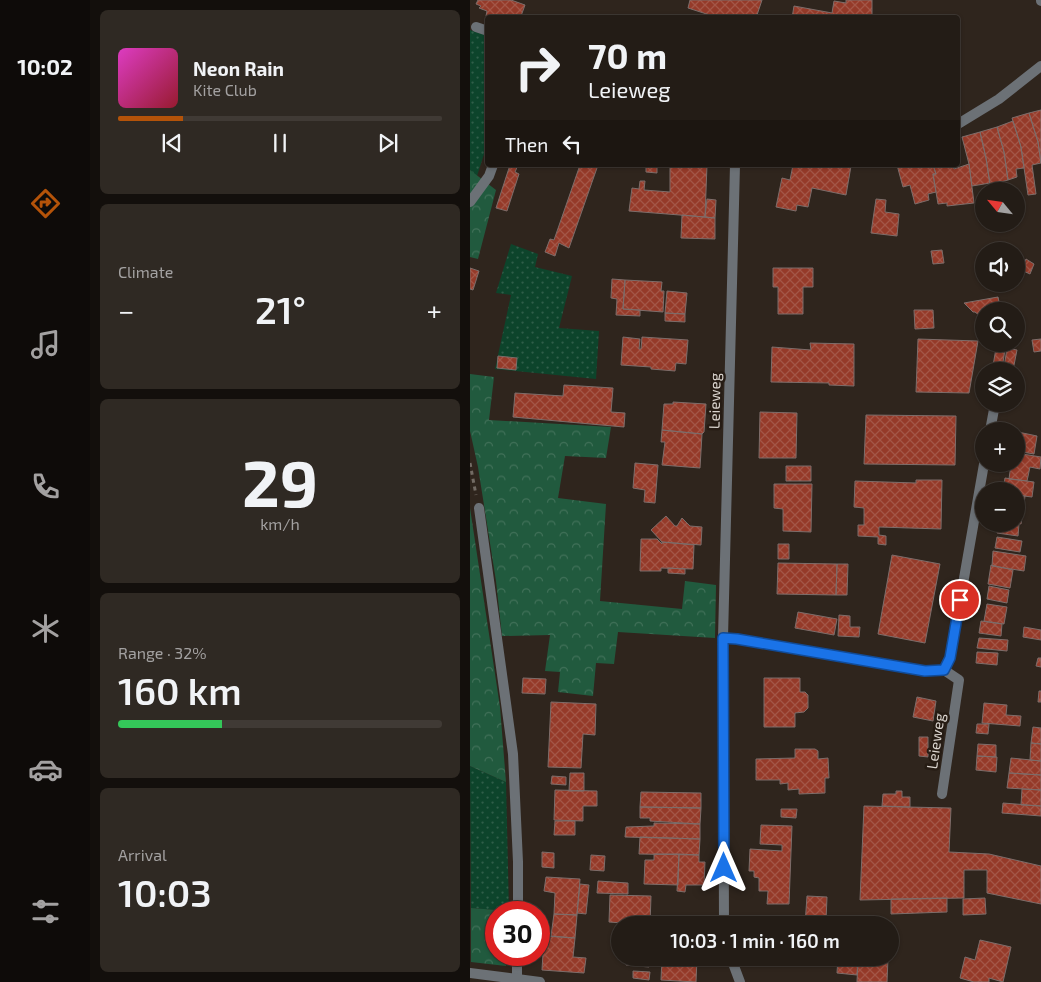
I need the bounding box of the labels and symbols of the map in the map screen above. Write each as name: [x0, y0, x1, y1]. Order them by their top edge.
north arrow: [975, 182, 1025, 232]
street label: Leieweg: [705, 372, 724, 429]
pin: [939, 579, 981, 621]
street label: Leieweg: [922, 711, 948, 770]
position arrow: [697, 841, 749, 893]
speed limit sign: 30: [485, 901, 550, 966]

